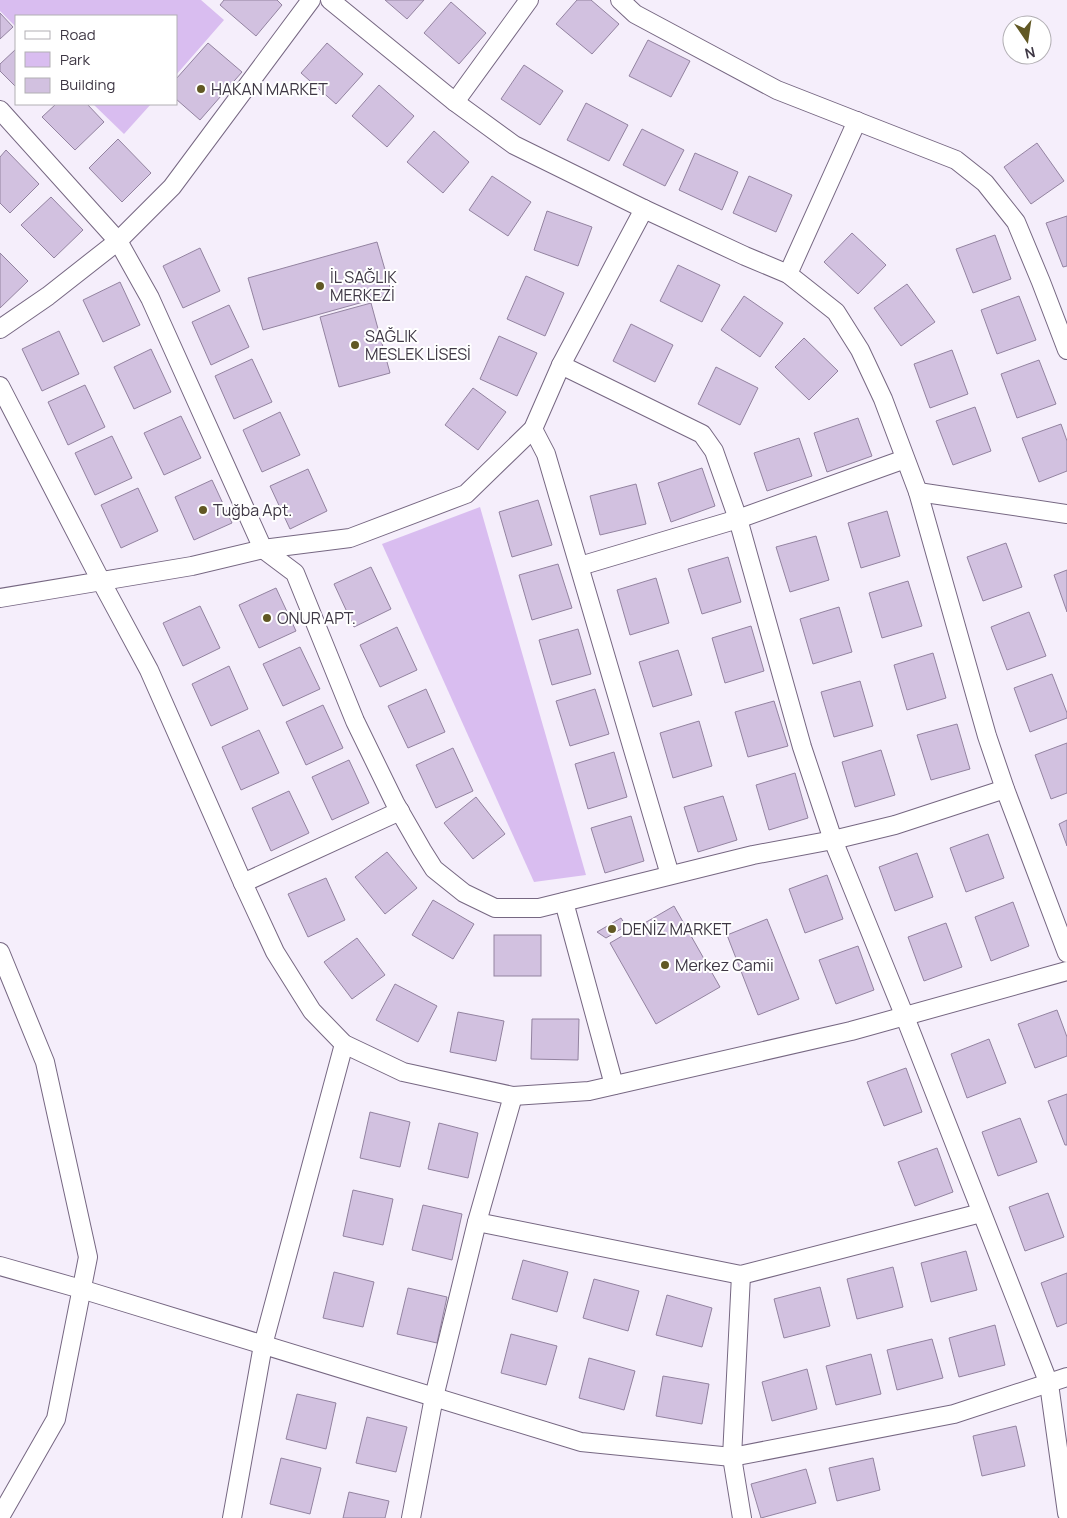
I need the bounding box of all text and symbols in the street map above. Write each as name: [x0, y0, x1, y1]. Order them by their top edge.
legend: [15, 15, 178, 105]
north arrow: [1002, 15, 1052, 65]
text: Road: [60, 24, 96, 45]
text: N: [1023, 43, 1037, 64]
text: Park: [60, 49, 90, 70]
text: Building: [60, 74, 115, 95]
place label: HAKAN MARKET: [211, 78, 328, 100]
marker: HAKAN MARKET: [195, 83, 207, 95]
place label: İL SAĞLIK MERKEZİ: [330, 266, 397, 306]
marker: İL SAĞLIK MERKEZİ: [314, 280, 326, 292]
place label: SAĞLIK MESLEK LİSESİ: [365, 325, 471, 365]
marker: SAĞLIK MESLEK LİSESİ: [349, 339, 361, 351]
place label: Tuğba Apt.: [213, 499, 292, 521]
marker: Tuğba Apt.: [197, 504, 209, 516]
place label: ONUR APT.: [277, 607, 356, 629]
marker: ONUR APT.: [261, 612, 273, 624]
place label: DENİZ MARKET: [622, 918, 732, 940]
marker: DENİZ MARKET: [606, 923, 618, 935]
place label: Merkez Camii: [675, 954, 774, 976]
marker: Merkez Camii: [659, 959, 671, 971]

